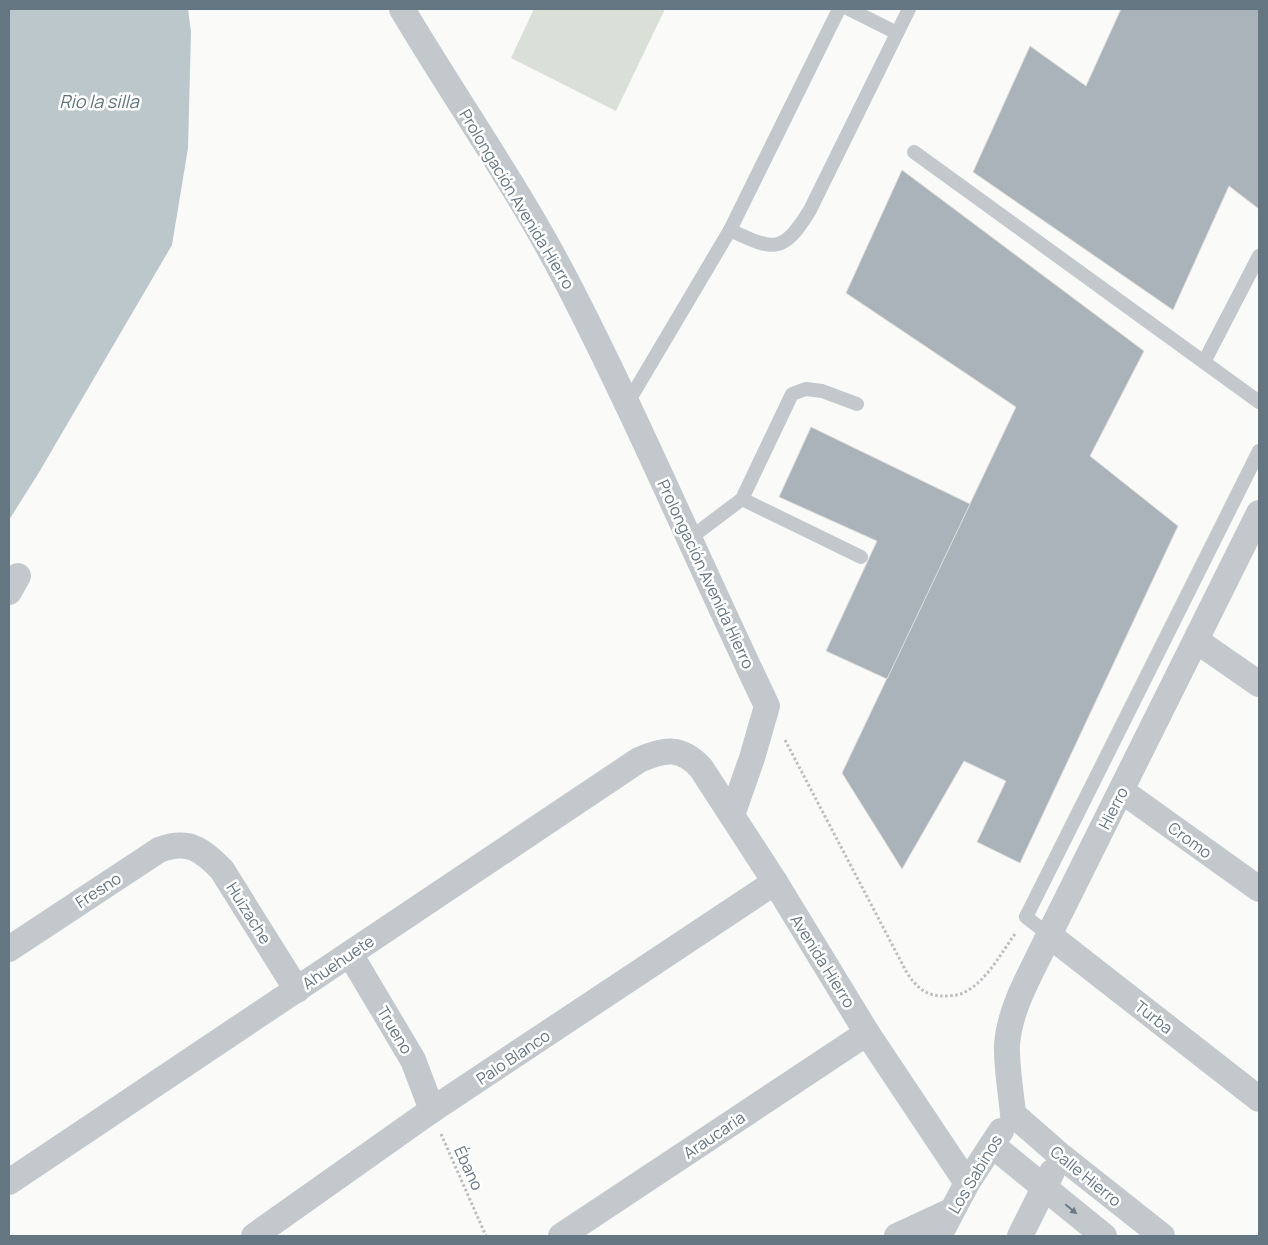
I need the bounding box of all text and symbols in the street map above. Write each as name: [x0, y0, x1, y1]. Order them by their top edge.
water label: Rio la silla: [59, 89, 140, 113]
street label: Prolongación Avenida Hierro: [454, 105, 580, 293]
street label: Prolongación Avenida Hierro: [652, 476, 760, 672]
street label: Hierro: [1093, 783, 1133, 833]
street label: Cromo: [1164, 817, 1216, 863]
street label: Fresno: [71, 867, 125, 913]
street label: Huizache: [221, 878, 277, 948]
street label: Avenida Hierro: [786, 910, 860, 1012]
street label: Ahuehuete: [298, 930, 378, 994]
street label: Turba: [1131, 995, 1177, 1039]
street label: Trueno: [372, 1002, 418, 1058]
street label: Palo Blanco: [472, 1024, 554, 1090]
street label: Araucaria: [679, 1106, 749, 1164]
street label: Los Sabinos: [943, 1130, 1007, 1218]
street label: Calle Hierro: [1046, 1141, 1126, 1211]
street label: Ébano: [449, 1142, 489, 1194]
one-way arrow: [1064, 1203, 1077, 1214]

